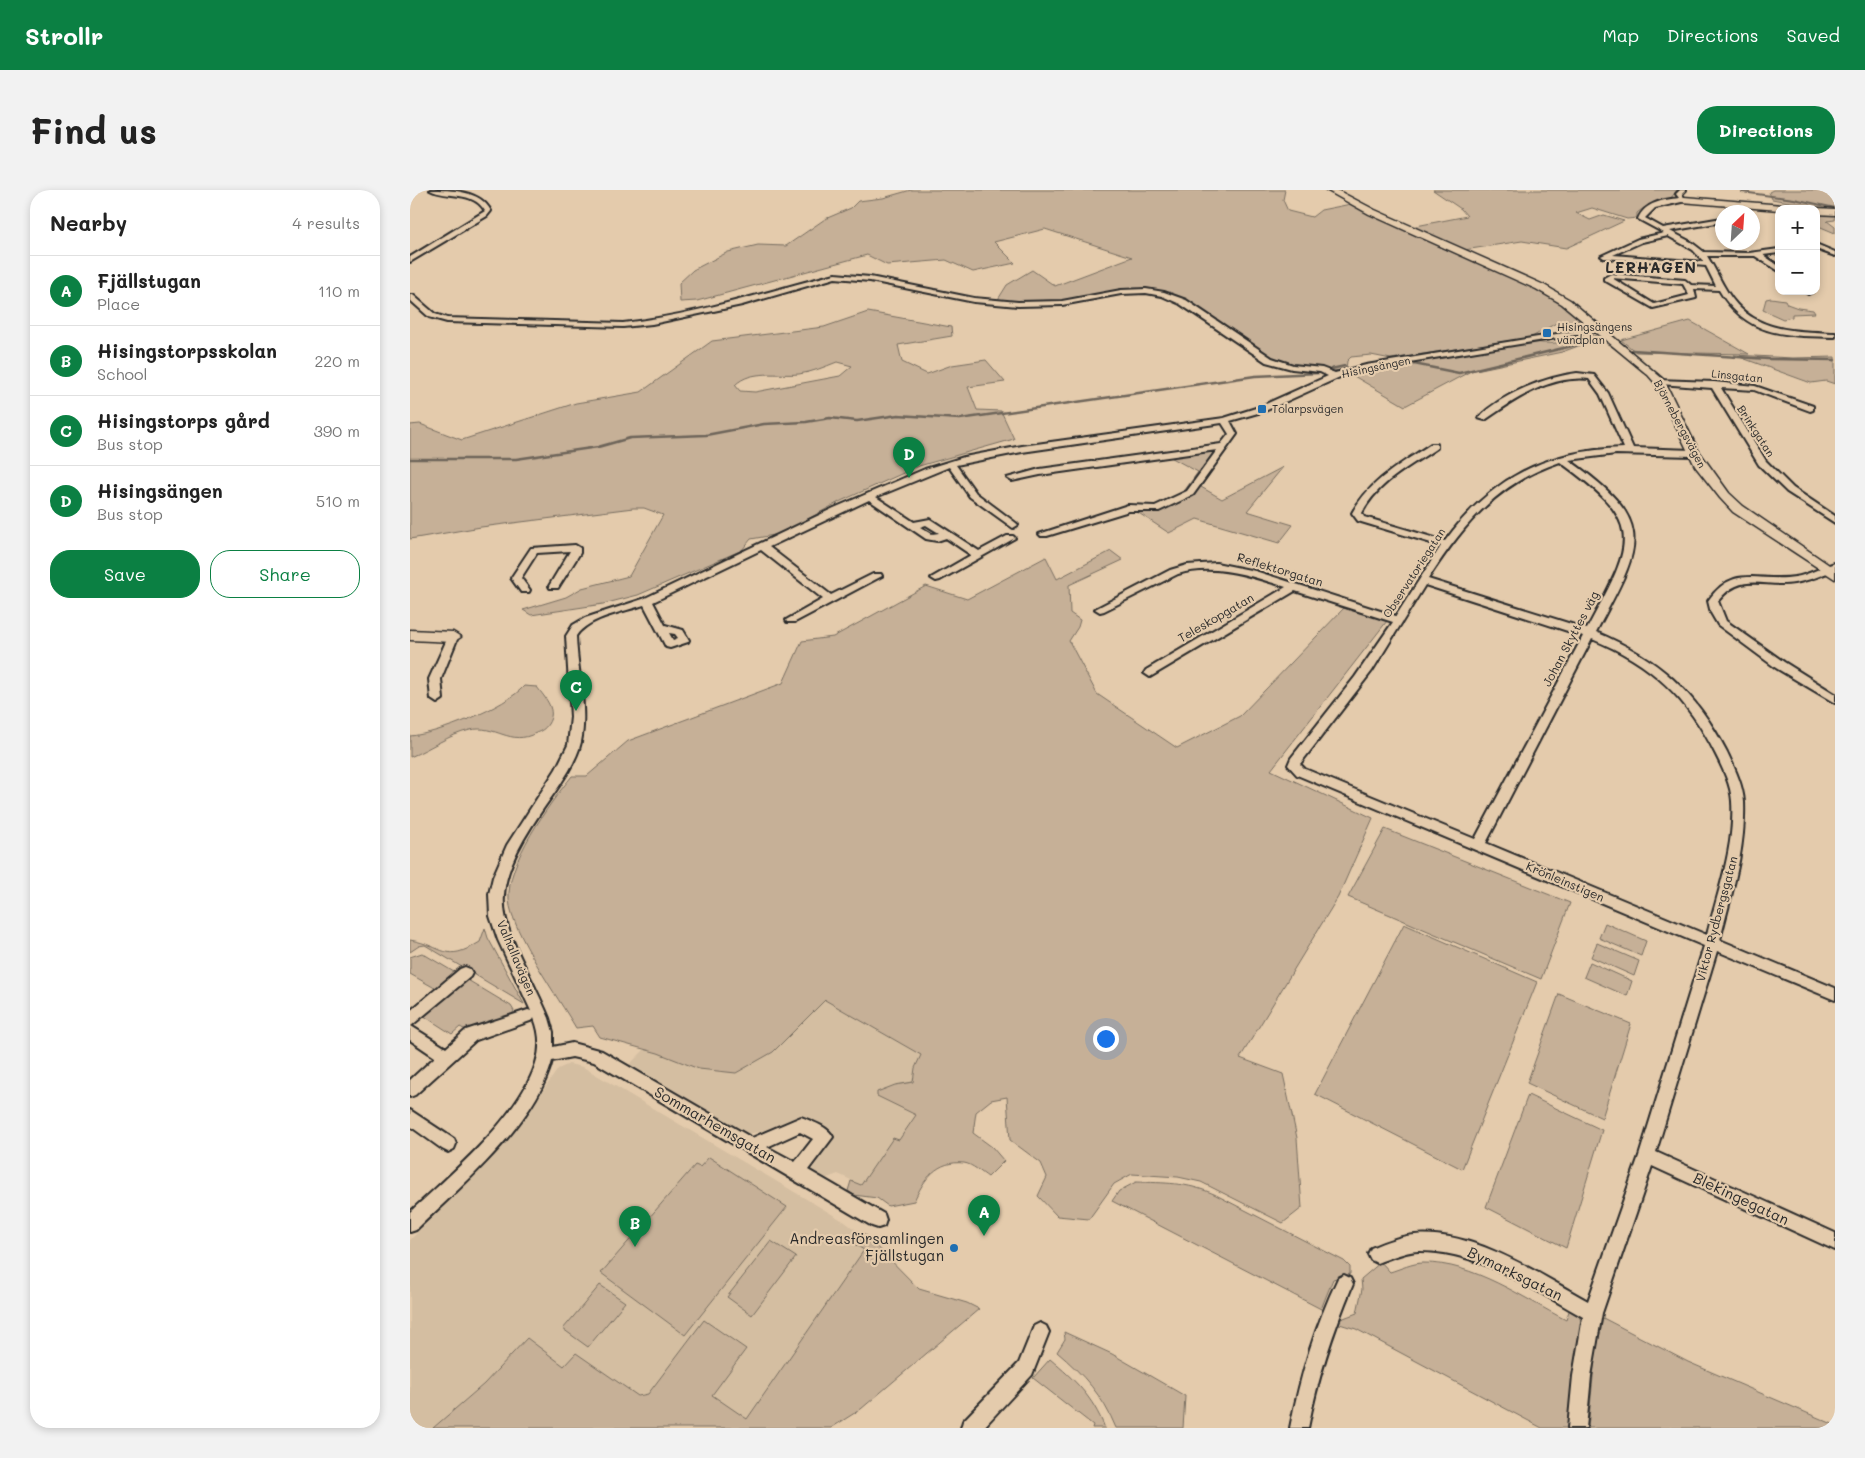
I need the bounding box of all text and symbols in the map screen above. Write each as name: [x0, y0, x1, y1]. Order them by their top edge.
text: Strollr: [25, 20, 103, 51]
text: Map: [1602, 23, 1639, 47]
text: Directions: [1667, 23, 1759, 47]
text: Saved: [1787, 23, 1840, 47]
button: Directions: [1697, 106, 1835, 154]
text: Find us: [30, 107, 157, 153]
north arrow: [1715, 205, 1760, 250]
map controls: [1775, 205, 1820, 295]
button: +: [1775, 205, 1820, 250]
text: Nearby: [50, 209, 127, 236]
text: 4 results: [292, 212, 360, 233]
button: −: [1775, 250, 1820, 295]
district label: LERHAGEN: [1605, 257, 1697, 277]
text: Fjällstugan: [97, 268, 201, 293]
text: A: [60, 280, 72, 301]
text: 110 m: [318, 280, 360, 301]
text: Place: [97, 293, 140, 314]
place label: Hisingsängens vändplan: [1557, 319, 1632, 347]
marker: Hisingsängens vändplan: [1541, 327, 1553, 339]
text: Hisingstorpsskolan: [97, 338, 277, 363]
text: B: [61, 350, 71, 371]
text: 220 m: [314, 350, 360, 371]
street label: Hisingsängen: [1340, 352, 1412, 381]
text: School: [97, 363, 147, 384]
street label: Linsgatan: [1711, 365, 1764, 386]
street label: Björnebergsvägen: [1651, 377, 1710, 471]
place label: Tolarpsvägen: [1272, 401, 1343, 416]
street label: Brinkgatan: [1734, 402, 1779, 459]
marker: Tolarpsvägen: [1256, 403, 1268, 415]
text: Hisingstorps gård: [97, 408, 270, 433]
text: C: [60, 420, 72, 441]
text: 390 m: [313, 420, 360, 441]
text: Bus stop: [97, 433, 163, 454]
pin: D: [893, 437, 925, 478]
text: Hisingsängen: [97, 478, 223, 503]
text: D: [60, 490, 72, 511]
text: 510 m: [316, 490, 360, 511]
text: Bus stop: [97, 503, 163, 524]
street label: Observatoriegatan: [1379, 525, 1448, 620]
street label: Reflektorgatan: [1235, 548, 1325, 590]
button: Save: [50, 550, 200, 598]
button: Share: [210, 550, 360, 598]
street label: Johan Skyttes väg: [1538, 588, 1602, 689]
street label: Teleskopgatan: [1175, 589, 1256, 645]
pin: C: [560, 670, 592, 711]
street label: Viktor Rydbergsgatan: [1692, 854, 1740, 983]
street label: Krönleinstigen: [1524, 857, 1607, 905]
street label: Valhallavägen: [494, 918, 540, 998]
your location: [1093, 1026, 1119, 1052]
street label: Sommarhemsgatan: [651, 1081, 780, 1167]
street label: Blekingegatan: [1690, 1167, 1793, 1229]
pin: A: [968, 1195, 1000, 1236]
pin: B: [619, 1206, 651, 1247]
place label: Andreasförsamlingen Fjällstugan: [789, 1228, 944, 1265]
street label: Bymarksgatan: [1465, 1241, 1566, 1305]
marker: Andreasförsamlingen Fjällstugan: [948, 1242, 960, 1254]

